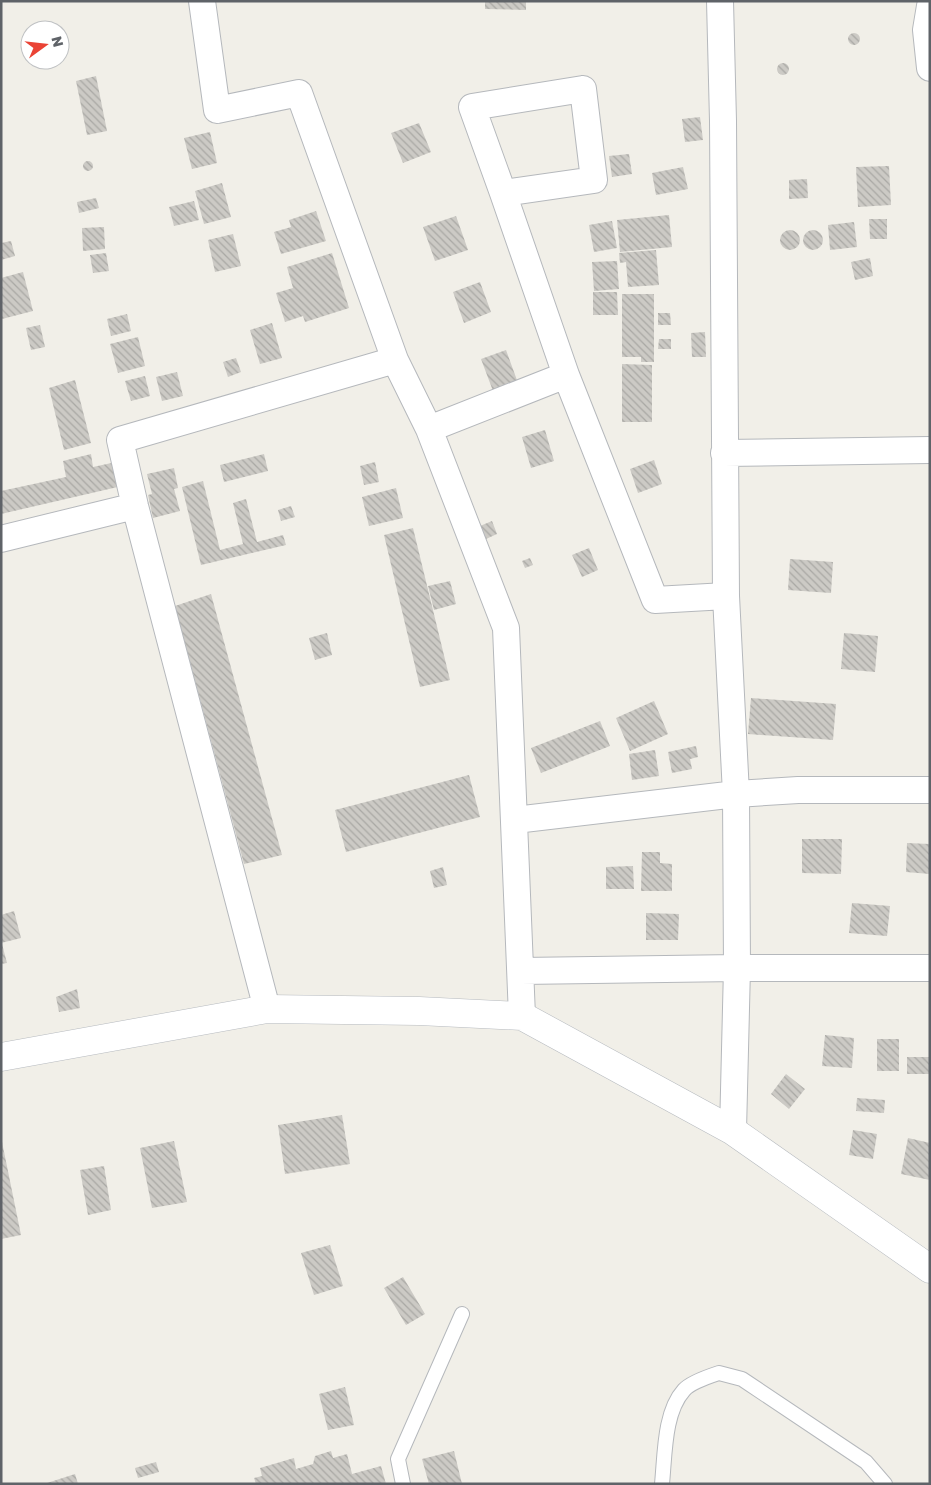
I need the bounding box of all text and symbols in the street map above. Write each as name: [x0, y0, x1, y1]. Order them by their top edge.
north arrow: [20, 20, 70, 70]
text: N: [48, 34, 68, 49]

